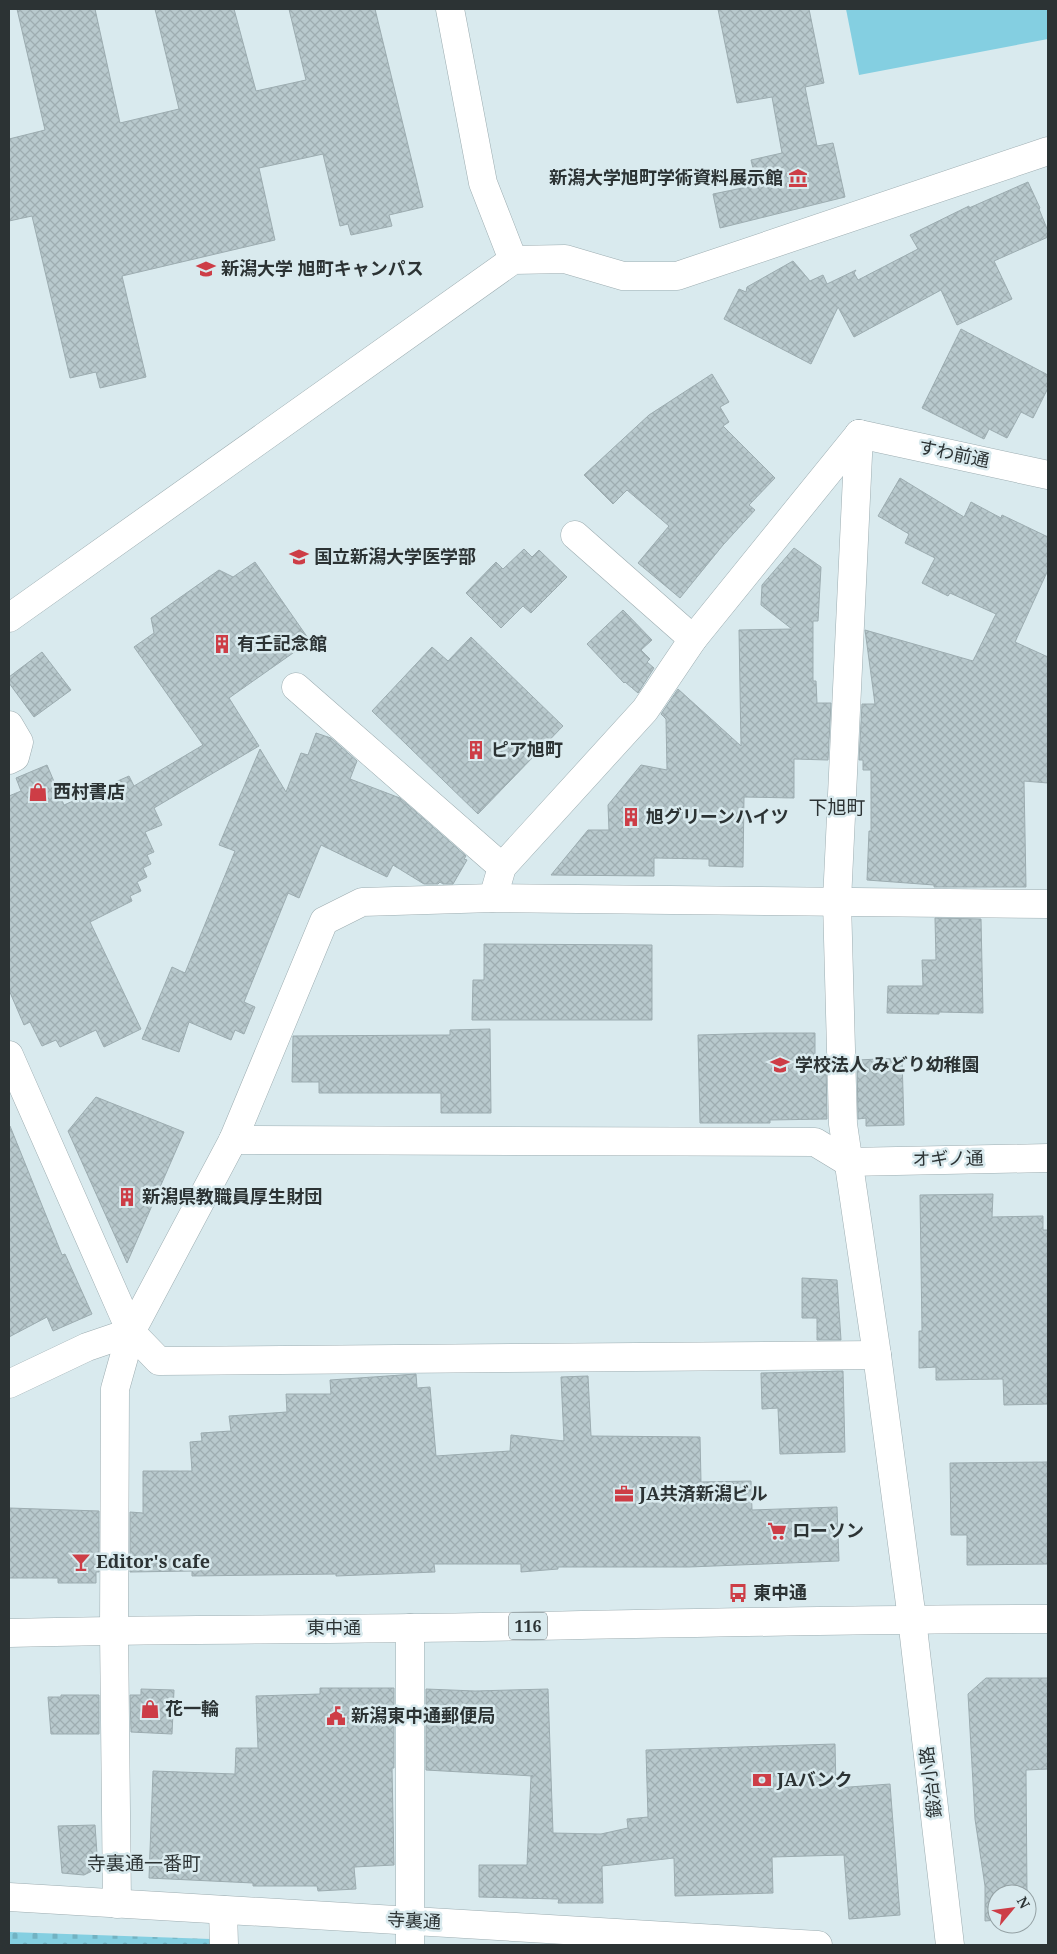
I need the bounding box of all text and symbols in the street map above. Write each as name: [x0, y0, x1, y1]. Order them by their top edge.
place label: 新潟大学旭町学術資料展示館: [549, 165, 783, 189]
museum icon: 新潟大学旭町学術資料展示館: [787, 167, 809, 189]
place label: 新潟大学 旭町キャンパス: [221, 256, 424, 280]
school or university icon: 新潟大学 旭町キャンパス: [195, 258, 217, 280]
street label: すわ前通: [916, 434, 992, 472]
place label: 国立新潟大学医学部: [314, 544, 476, 568]
school or university icon: 国立新潟大学医学部: [288, 546, 310, 568]
place label: 有壬記念館: [237, 631, 327, 655]
building icon: 有壬記念館: [211, 633, 233, 655]
place label: ピア旭町: [491, 737, 563, 761]
building icon: ピア旭町: [465, 739, 487, 761]
place label: 西村書店: [53, 779, 125, 803]
shop icon: 西村書店: [27, 781, 49, 803]
district label: 下旭町: [808, 794, 866, 820]
place label: 旭グリーンハイツ: [646, 804, 789, 828]
building icon: 旭グリーンハイツ: [620, 806, 642, 828]
place label: 学校法人 みどり幼稚園: [795, 1052, 980, 1076]
school or university icon: 学校法人 みどり幼稚園: [769, 1054, 791, 1076]
street label: オギノ通: [912, 1145, 984, 1171]
place label: 新潟県教職員厚生財団: [142, 1184, 322, 1208]
building icon: 新潟県教職員厚生財団: [116, 1186, 138, 1208]
place label: JA共済新潟ビル: [638, 1481, 768, 1505]
office icon: JA共済新潟ビル: [613, 1483, 635, 1505]
place label: ローソン: [792, 1518, 864, 1542]
supermarket icon: ローソン: [766, 1520, 788, 1542]
place label: Editor's cafe: [96, 1549, 210, 1573]
bar icon: Editor's cafe: [70, 1551, 92, 1573]
place label: 東中通: [753, 1580, 807, 1604]
bus stop icon: 東中通: [727, 1582, 749, 1604]
road number: 116: [509, 1612, 547, 1640]
street label: 東中通: [307, 1615, 361, 1639]
place label: 花一輪: [165, 1696, 219, 1720]
shop icon: 花一輪: [139, 1698, 161, 1720]
place label: 新潟東中通郵便局: [351, 1703, 495, 1727]
public building icon: 新潟東中通郵便局: [325, 1705, 347, 1727]
street label: 鍛冶小路: [914, 1745, 946, 1819]
place label: JAバンク: [776, 1767, 853, 1791]
bank icon: JAバンク: [751, 1769, 773, 1791]
district label: 寺裏通一番町: [87, 1850, 201, 1876]
north arrow: [987, 1884, 1037, 1934]
text: N: [1013, 1893, 1035, 1912]
street label: 寺裏通: [386, 1907, 442, 1933]

